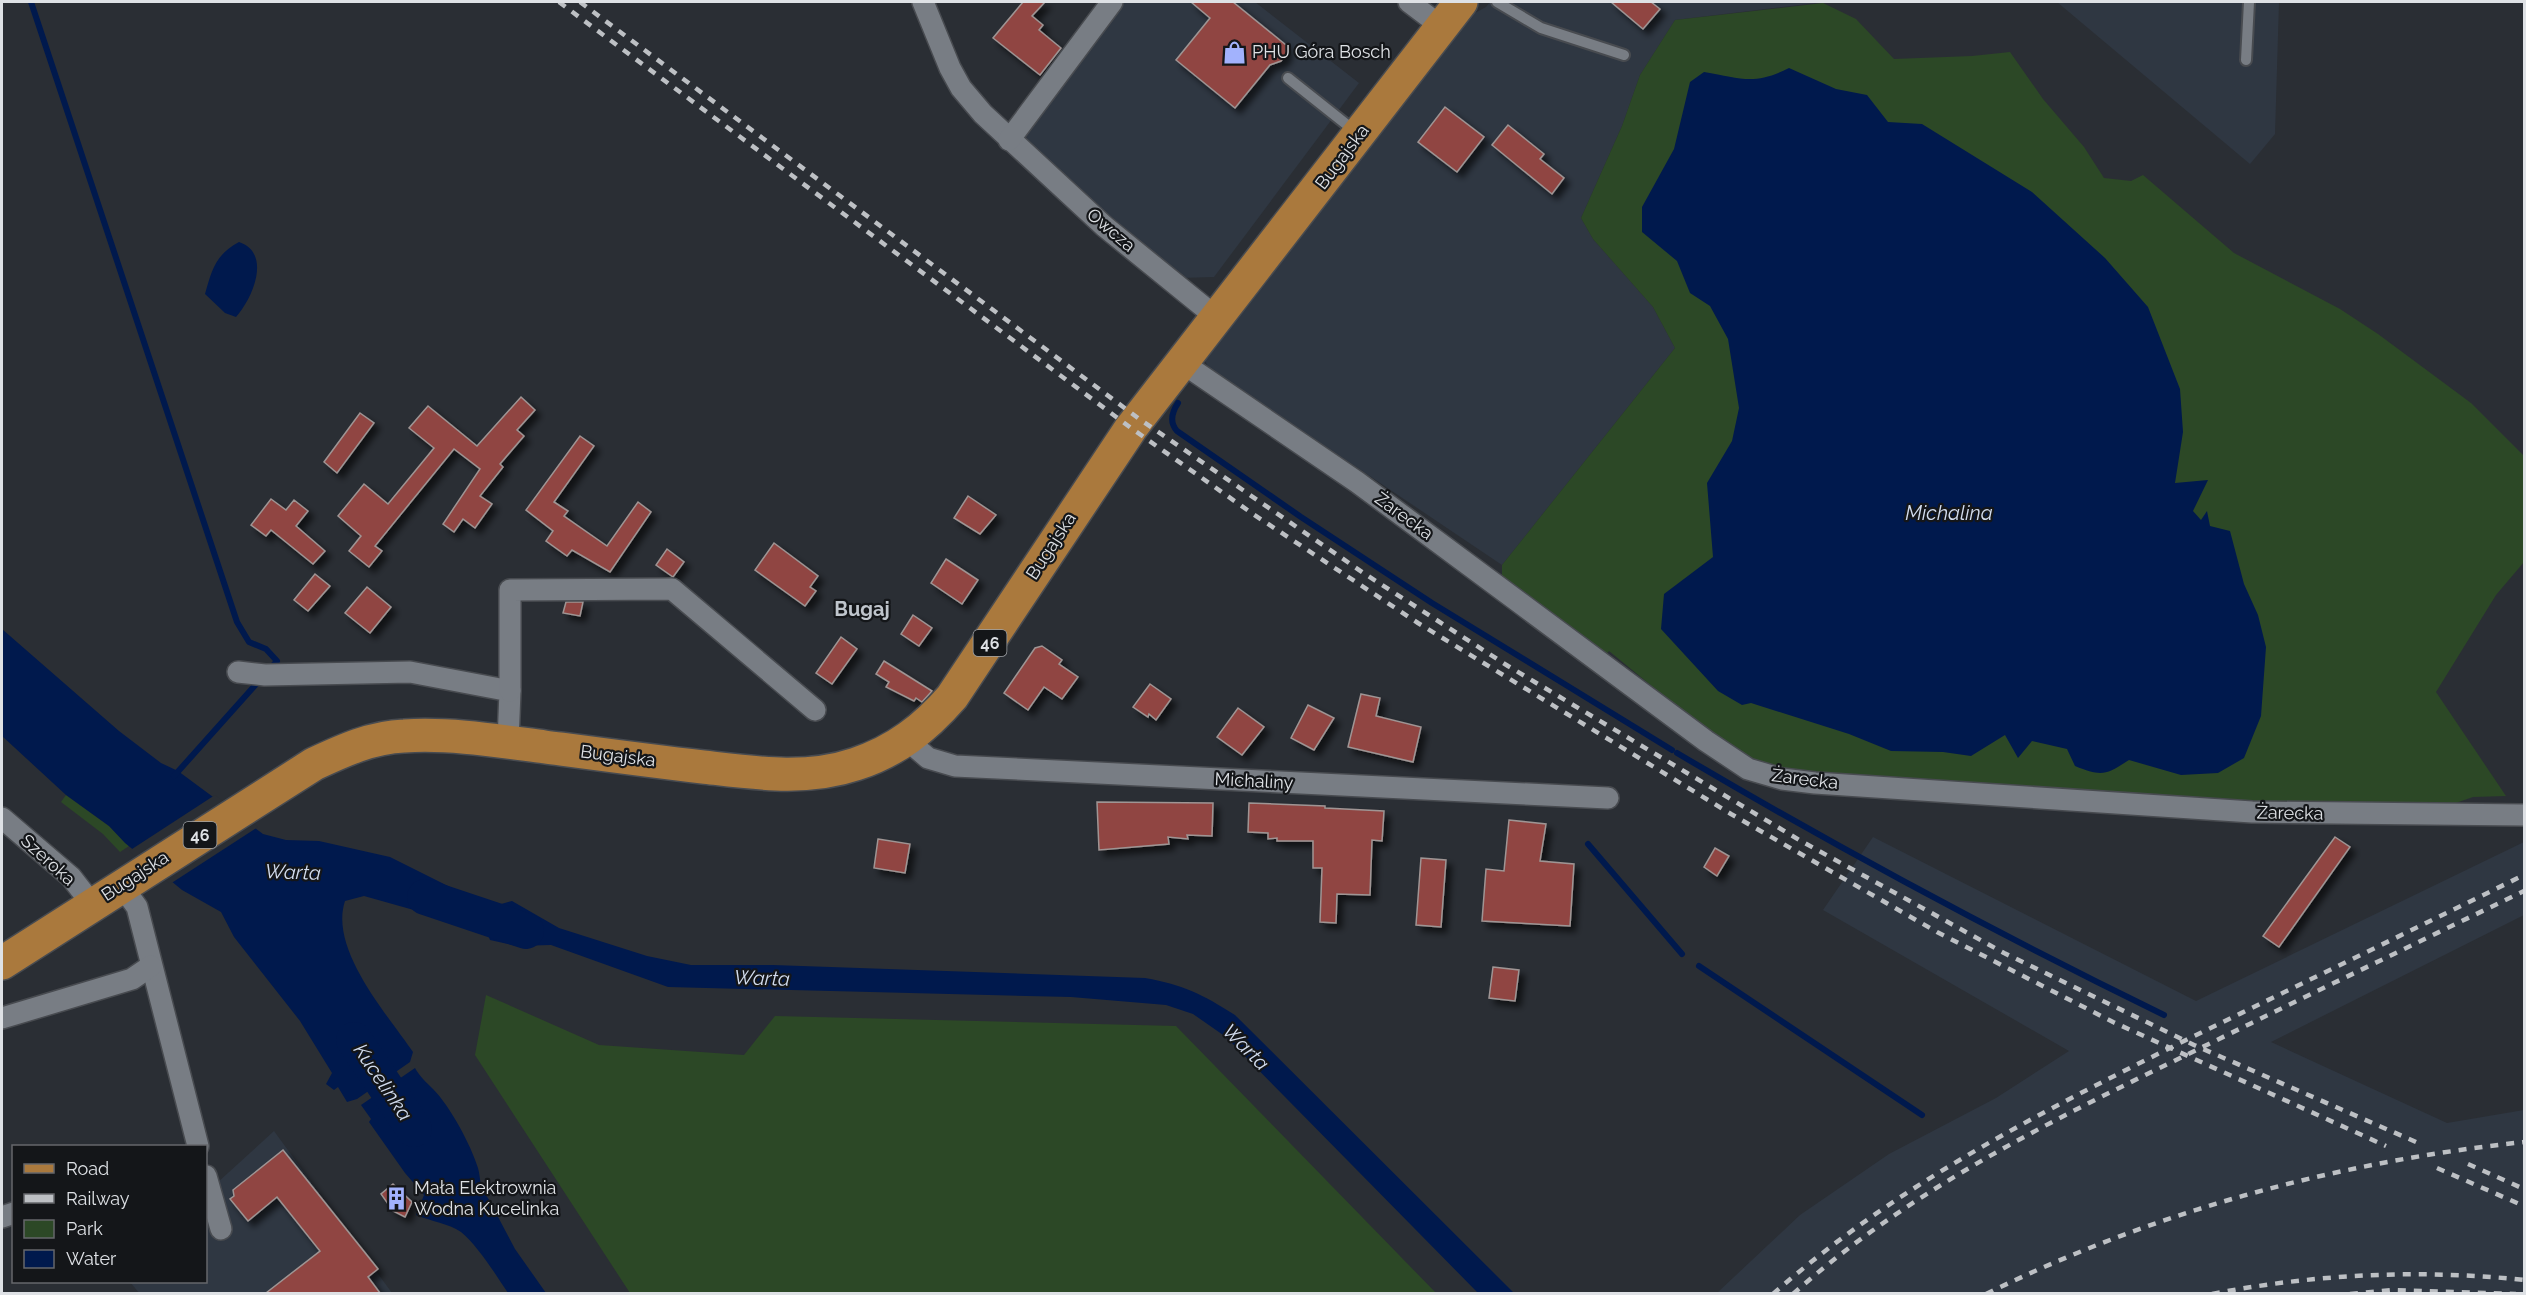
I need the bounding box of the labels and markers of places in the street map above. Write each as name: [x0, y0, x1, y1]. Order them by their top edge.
shop icon: PHU Góra Bosch: [1221, 39, 1247, 65]
place label: PHU Góra Bosch: [1252, 41, 1391, 62]
place label: Mała Elektrownia Wodna Kucelinka: [414, 1177, 559, 1219]
building icon: Mała Elektrownia Wodna Kucelinka: [383, 1185, 409, 1211]

